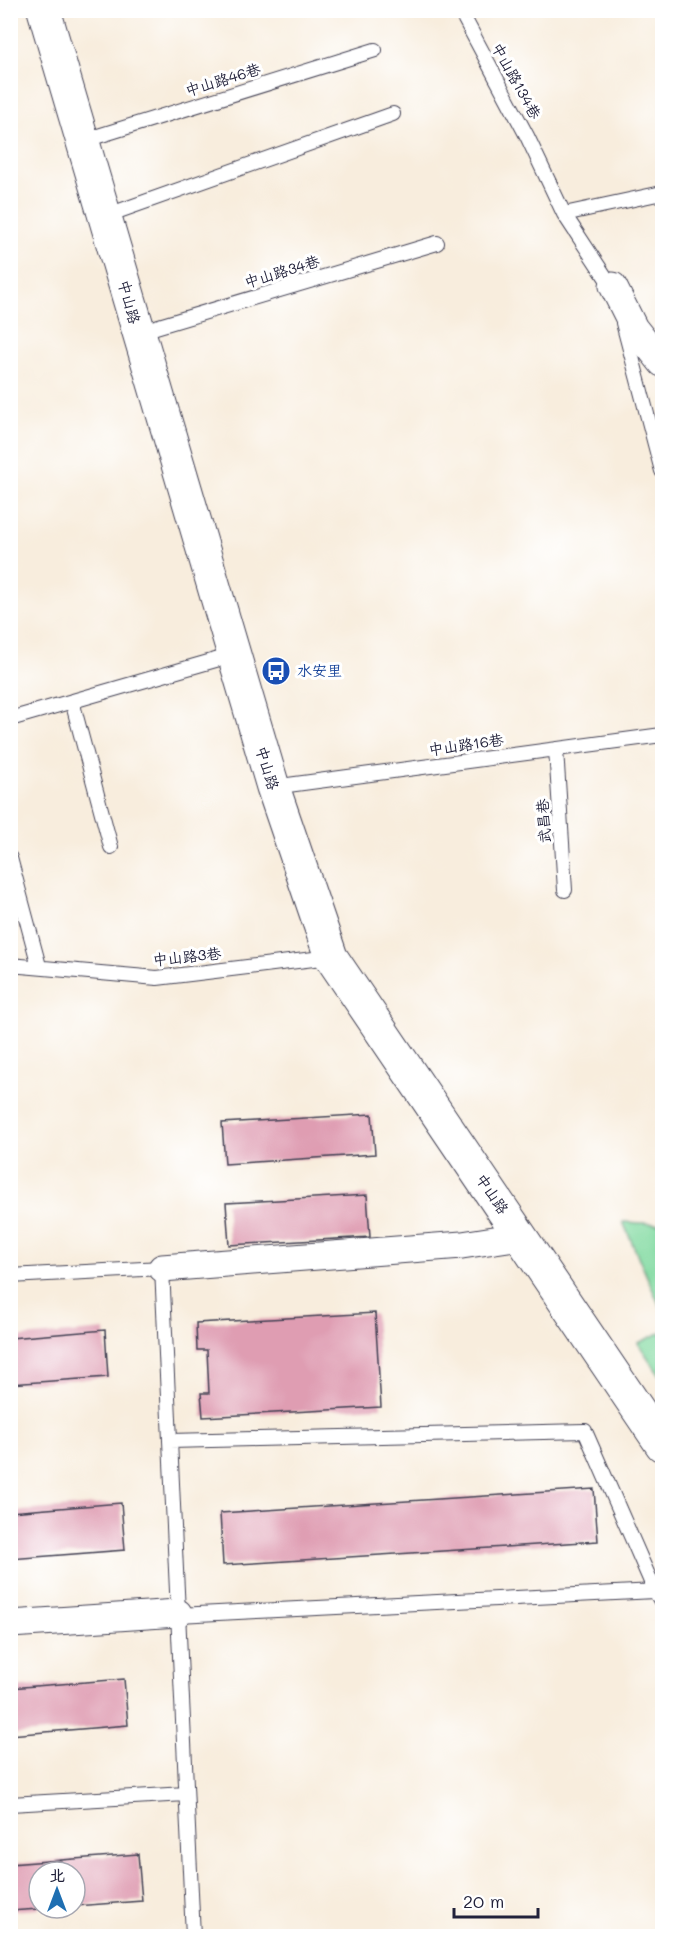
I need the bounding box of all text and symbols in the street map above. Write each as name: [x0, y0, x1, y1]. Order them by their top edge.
street label: 中山路134巷: [488, 39, 546, 122]
street label: 中山路46巷: [183, 58, 263, 100]
street label: 中山路34巷: [242, 250, 322, 292]
street label: 中山路: [114, 277, 145, 326]
bus stop icon: 水安里: [260, 655, 292, 687]
place label: 水安里: [297, 660, 342, 680]
street label: 中山路16巷: [427, 729, 505, 759]
street label: 中山路: [252, 743, 284, 792]
street label: 武昌巷: [531, 798, 555, 844]
street label: 中山路3巷: [152, 942, 222, 970]
street label: 中山路: [472, 1169, 514, 1218]
north arrow: [27, 1860, 87, 1920]
text: 北: [49, 1864, 65, 1885]
scale bar: [454, 1881, 538, 1919]
text: 20 m: [463, 1889, 504, 1913]

